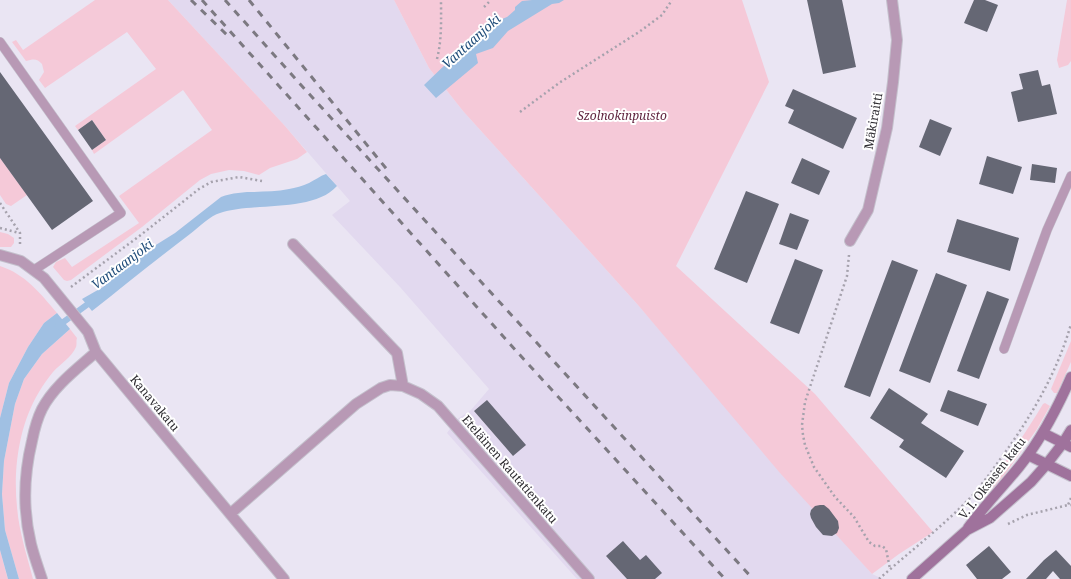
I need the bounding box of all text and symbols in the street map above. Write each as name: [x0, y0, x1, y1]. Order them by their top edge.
water label: Vantaanjoki: [438, 10, 504, 72]
street label: Mäkiraitti: [860, 91, 886, 151]
park label: Szolnokinpuisto: [577, 107, 667, 124]
water label: Vantaanjoki: [87, 235, 157, 293]
street label: Kanavakatu: [126, 371, 184, 435]
street label: Eteläinen Rautatienkatu: [458, 411, 562, 527]
street label: V. I. Oksasen katu: [955, 433, 1030, 523]

